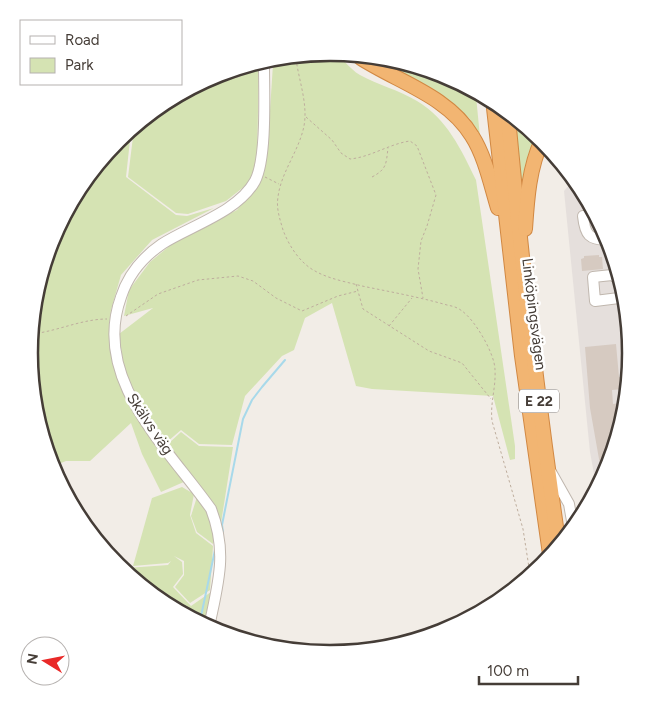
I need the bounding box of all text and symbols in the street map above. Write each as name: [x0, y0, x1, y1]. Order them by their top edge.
legend: [20, 20, 182, 85]
text: Road: [65, 31, 100, 49]
text: Park: [65, 56, 94, 74]
street label: Linköpingsvägen: [518, 257, 550, 371]
street label: Skälvs väg: [123, 390, 177, 458]
road number: E 22: [519, 390, 559, 412]
north arrow: [20, 636, 70, 686]
text: N: [23, 652, 42, 666]
scale bar: [479, 654, 578, 686]
text: 100 m: [487, 662, 529, 680]

